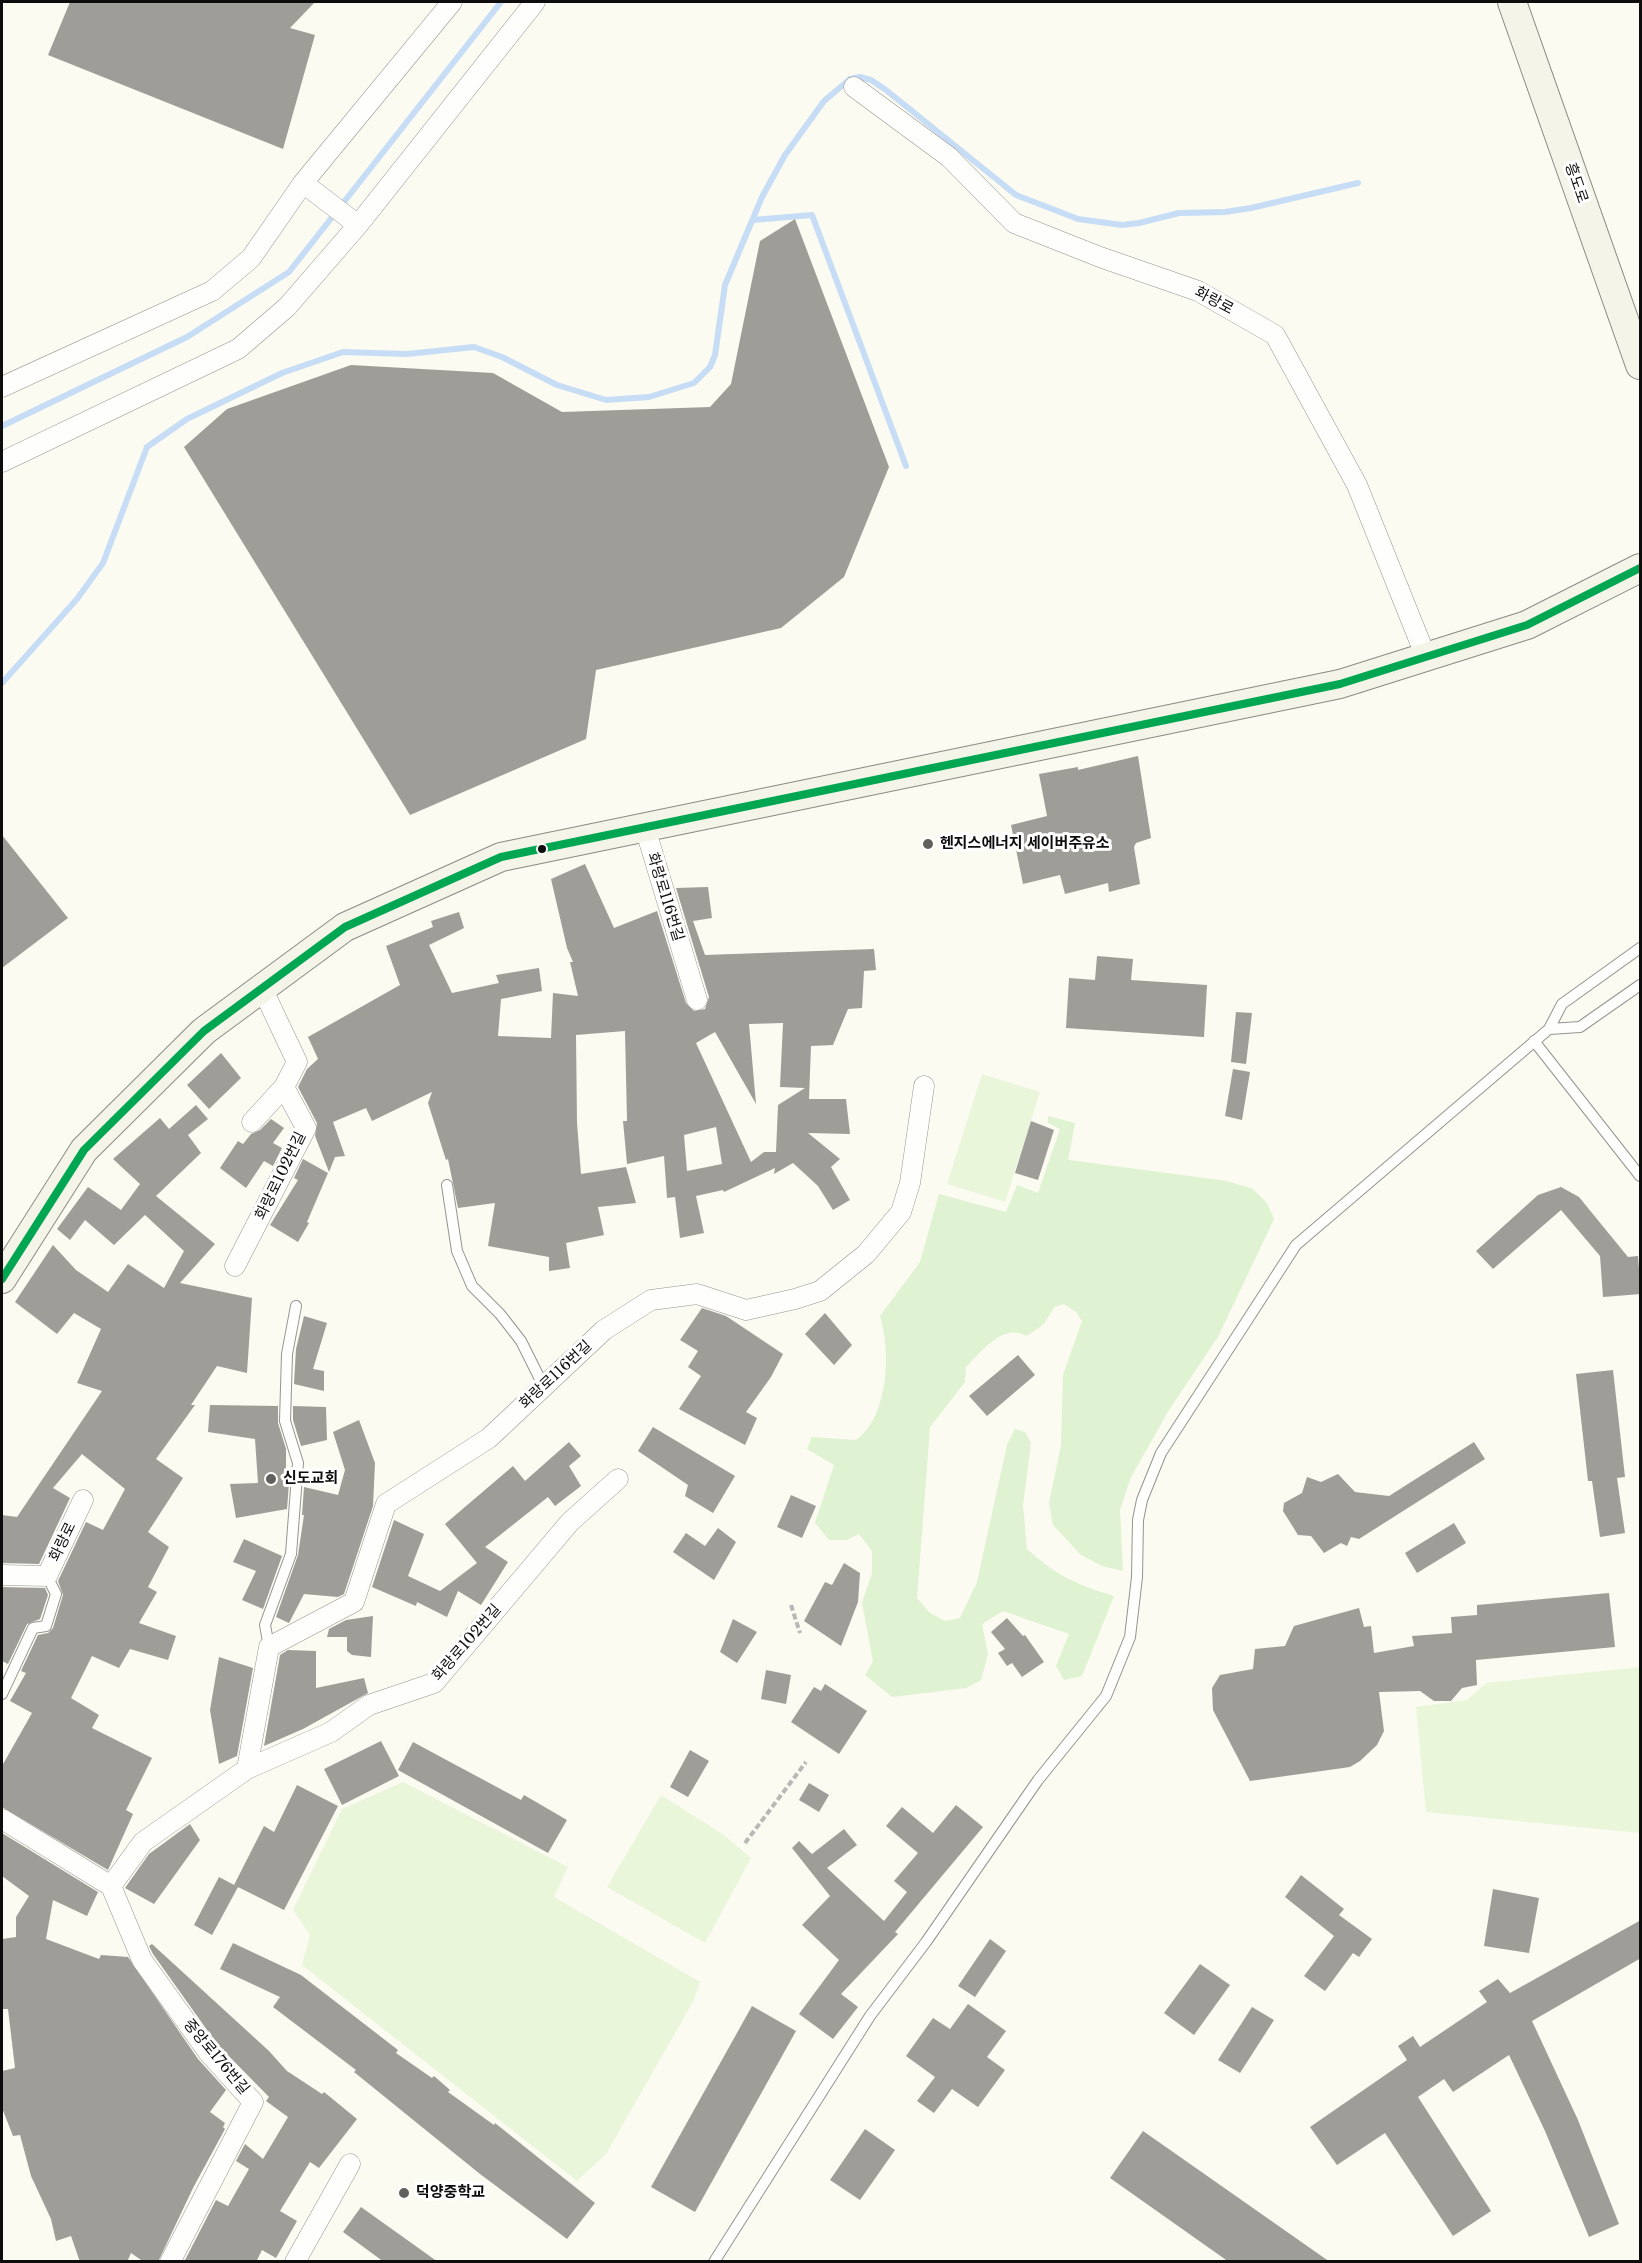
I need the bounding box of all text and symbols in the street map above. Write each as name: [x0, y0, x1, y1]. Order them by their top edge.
street label: 흥도로: [1561, 160, 1591, 206]
street label: 화랑로: [1191, 283, 1237, 319]
place label: 헨지스에너지 세이버주유소: [940, 835, 1110, 853]
marker: 헨지스에너지 세이버주유소: [921, 837, 935, 851]
unlabelled marker: [536, 843, 548, 855]
street label: 화랑로116번길: [643, 850, 687, 944]
street label: 화랑로102번길: [252, 1129, 310, 1223]
street label: 화랑로116번길: [516, 1337, 596, 1413]
place label: 신도교회: [283, 1470, 338, 1488]
marker: 신도교회: [264, 1472, 278, 1486]
street label: 화랑로: [46, 1519, 80, 1565]
street label: 화랑로102번길: [429, 1601, 505, 1685]
street label: 중앙로176번길: [179, 2016, 253, 2098]
place label: 덕양중학교: [416, 2184, 485, 2202]
marker: 덕양중학교: [397, 2186, 411, 2200]

